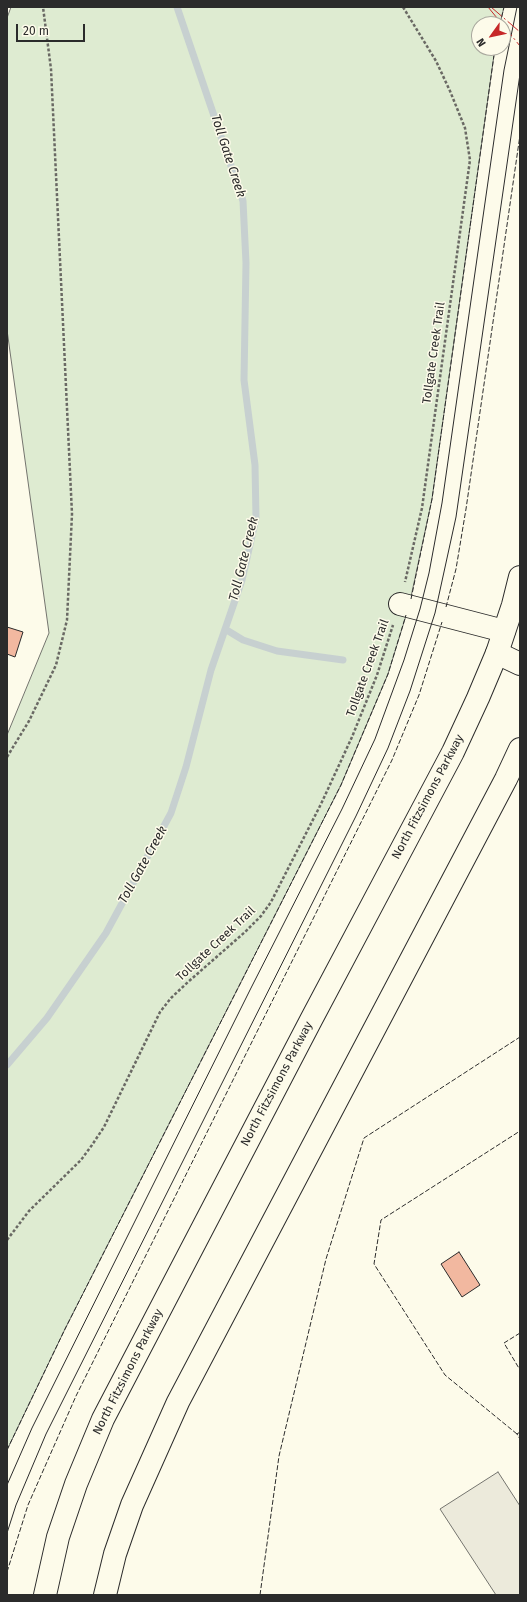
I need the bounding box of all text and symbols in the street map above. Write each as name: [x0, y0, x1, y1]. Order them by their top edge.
scale bar: [18, 16, 87, 42]
north arrow: [471, 16, 511, 56]
text: 20 m: [23, 24, 49, 38]
text: N: [474, 36, 489, 49]
water label: Toll Gate Creek: [207, 113, 249, 199]
street label: Tollgate Creek Trail: [420, 301, 448, 405]
water label: Toll Gate Creek: [226, 515, 262, 603]
street label: Tollgate Creek Trail: [344, 617, 392, 719]
street label: North Fitzsimons Parkway: [389, 732, 467, 862]
water label: Toll Gate Creek: [115, 823, 171, 907]
street label: Tollgate Creek Trail: [174, 904, 258, 984]
street label: North Fitzsimons Parkway: [238, 1019, 316, 1149]
street label: North Fitzsimons Parkway: [90, 1307, 166, 1437]

